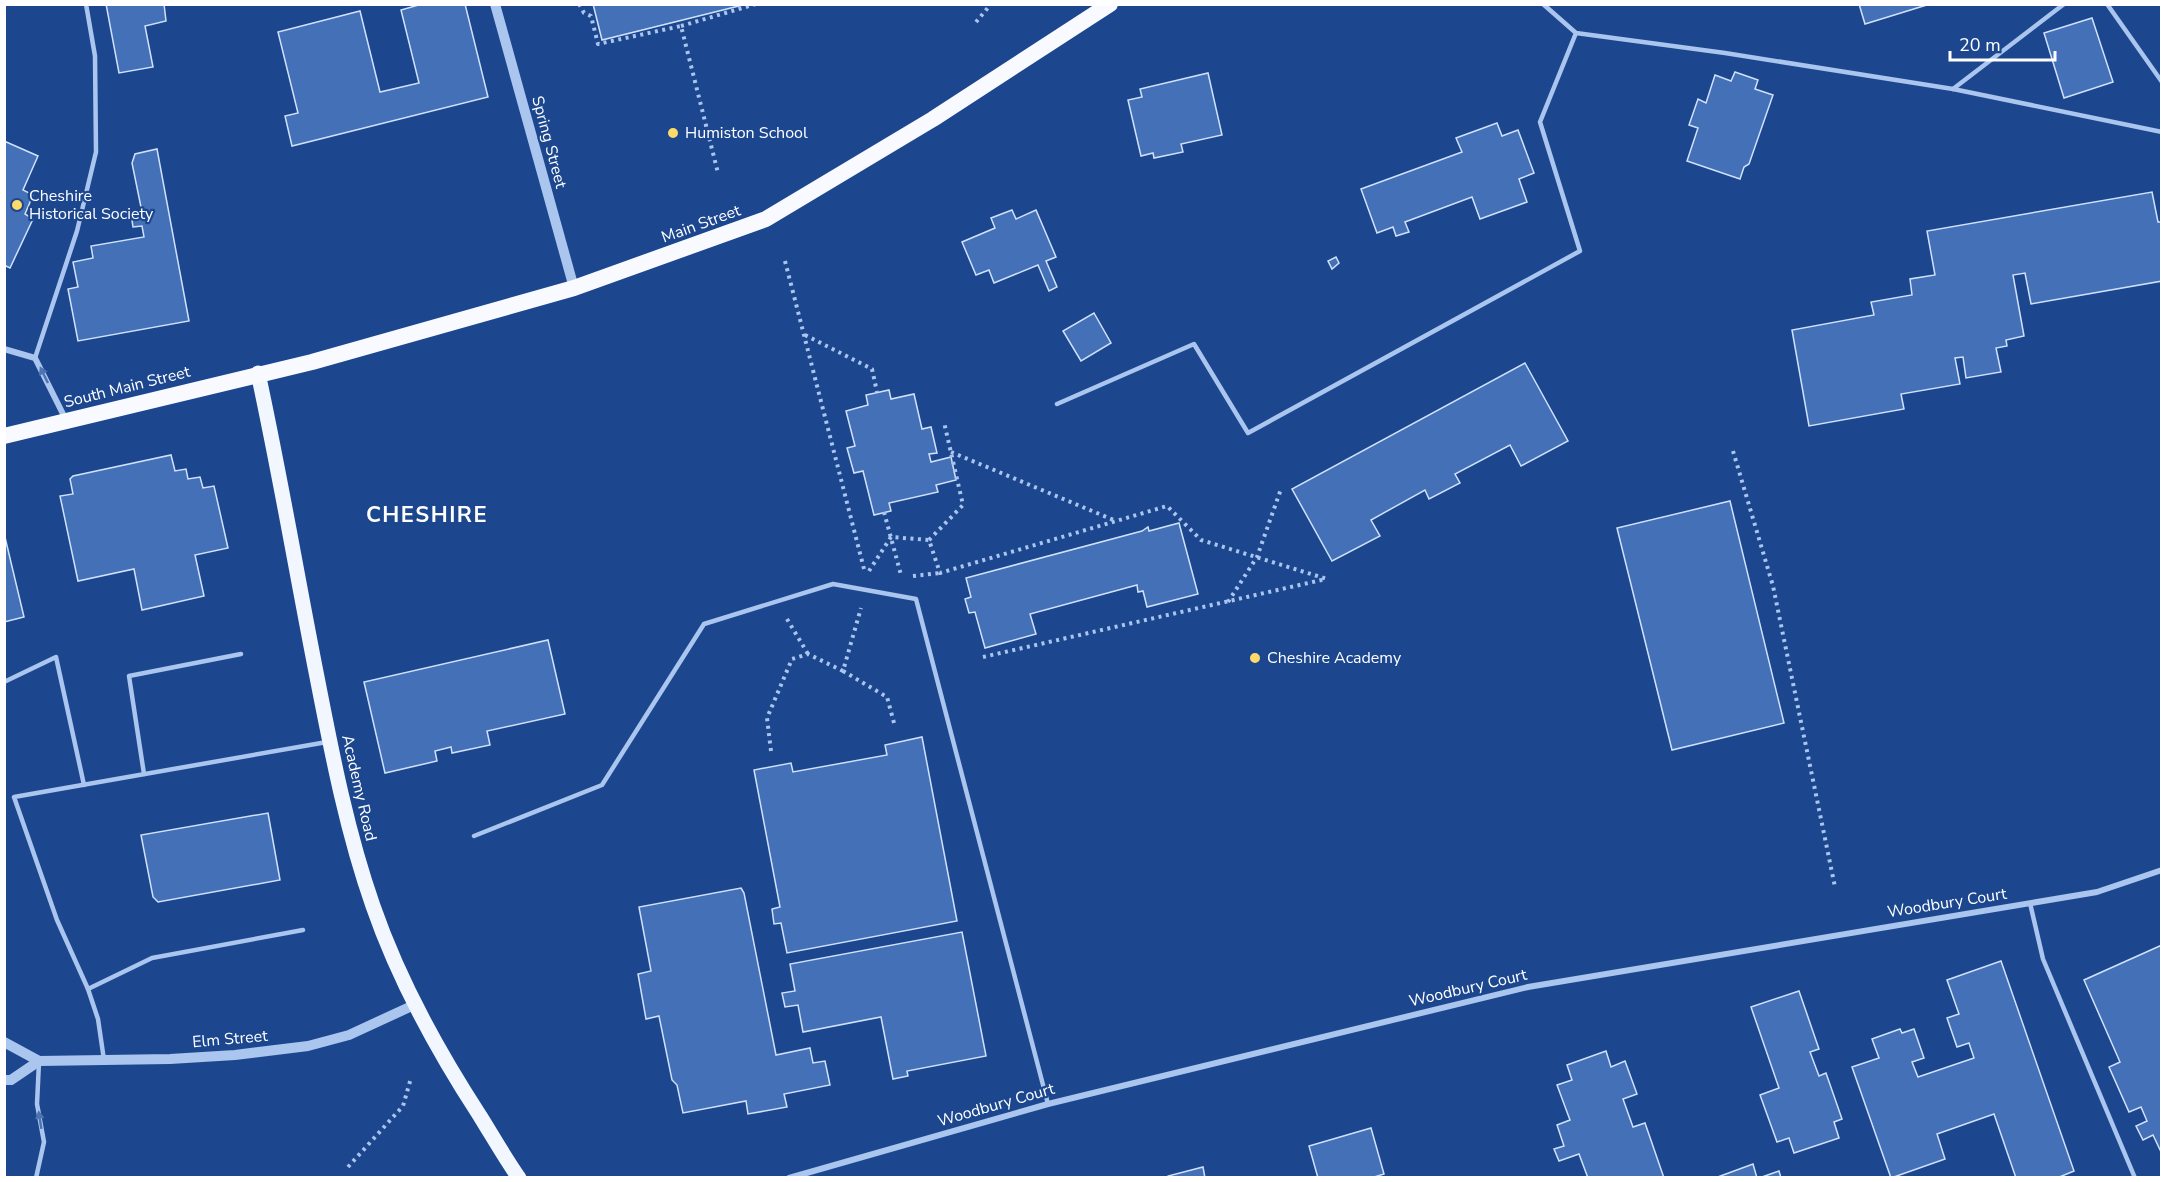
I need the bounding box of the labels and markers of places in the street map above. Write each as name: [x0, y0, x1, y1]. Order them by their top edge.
place label: Humiston School: [685, 122, 808, 144]
marker: Humiston School: [666, 126, 680, 140]
place label: Cheshire Historical Society: [29, 185, 154, 225]
marker: Cheshire Historical Society: [10, 198, 24, 212]
place label: Cheshire Academy: [1267, 647, 1402, 669]
marker: Cheshire Academy: [1248, 651, 1262, 665]

